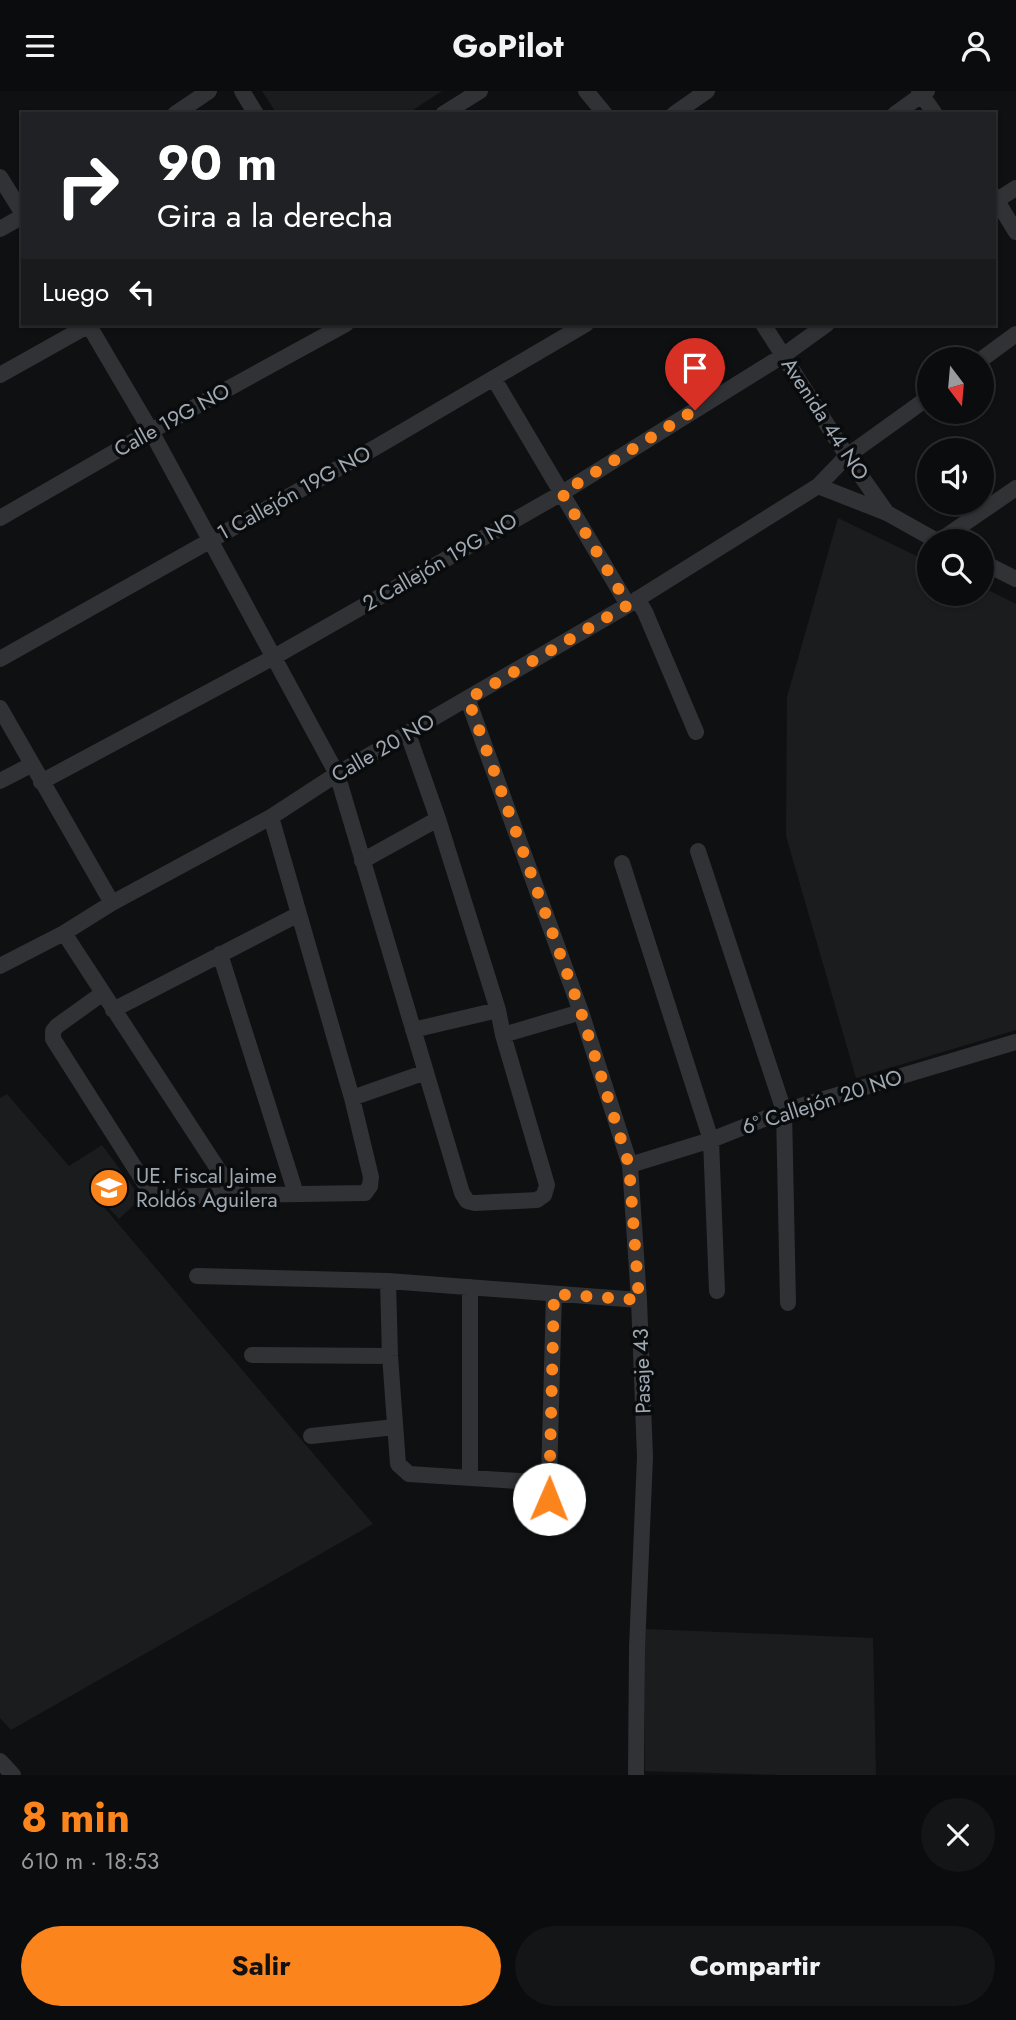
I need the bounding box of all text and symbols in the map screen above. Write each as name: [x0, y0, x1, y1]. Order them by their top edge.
text: GoPilot: [452, 23, 564, 69]
icon: menu: [21, 27, 59, 65]
icon: person: [957, 27, 995, 65]
text: 90 m: [157, 128, 277, 198]
icon: right: [42, 140, 133, 231]
text: Gira a la derecha: [157, 193, 393, 239]
text: Luego: [42, 273, 109, 311]
icon: left: [123, 273, 161, 311]
pin: [665, 338, 725, 410]
north arrow: [917, 347, 994, 423]
map controls: [917, 347, 994, 606]
icon: arrive: [676, 349, 714, 387]
street label: Avenida 44 NO: [774, 352, 876, 486]
street label: Calle 19G NO: [109, 376, 235, 464]
street label: 1 Callejón 19G NO: [212, 438, 376, 548]
button: sound: [917, 438, 994, 515]
street label: 2 Callejón 19G NO: [357, 505, 523, 619]
button: search: [917, 529, 994, 606]
street label: Calle 20 NO: [326, 706, 440, 790]
street label: 6º Callejón 20 NO: [738, 1062, 906, 1142]
place label: UE. Fiscal Jaime Roldós Aguilera: [136, 1161, 278, 1215]
school or university icon: UE. Fiscal Jaime Roldós Aguilera: [88, 1167, 130, 1209]
street label: Pasaje 43: [626, 1328, 658, 1414]
position arrow: [512, 1462, 586, 1536]
text: 8 min: [21, 1787, 130, 1848]
button: close: [921, 1798, 995, 1872]
text: 610 m · 18:53: [21, 1844, 159, 1878]
button: Salir: [21, 1926, 501, 2006]
button: Compartir: [515, 1926, 995, 2006]

